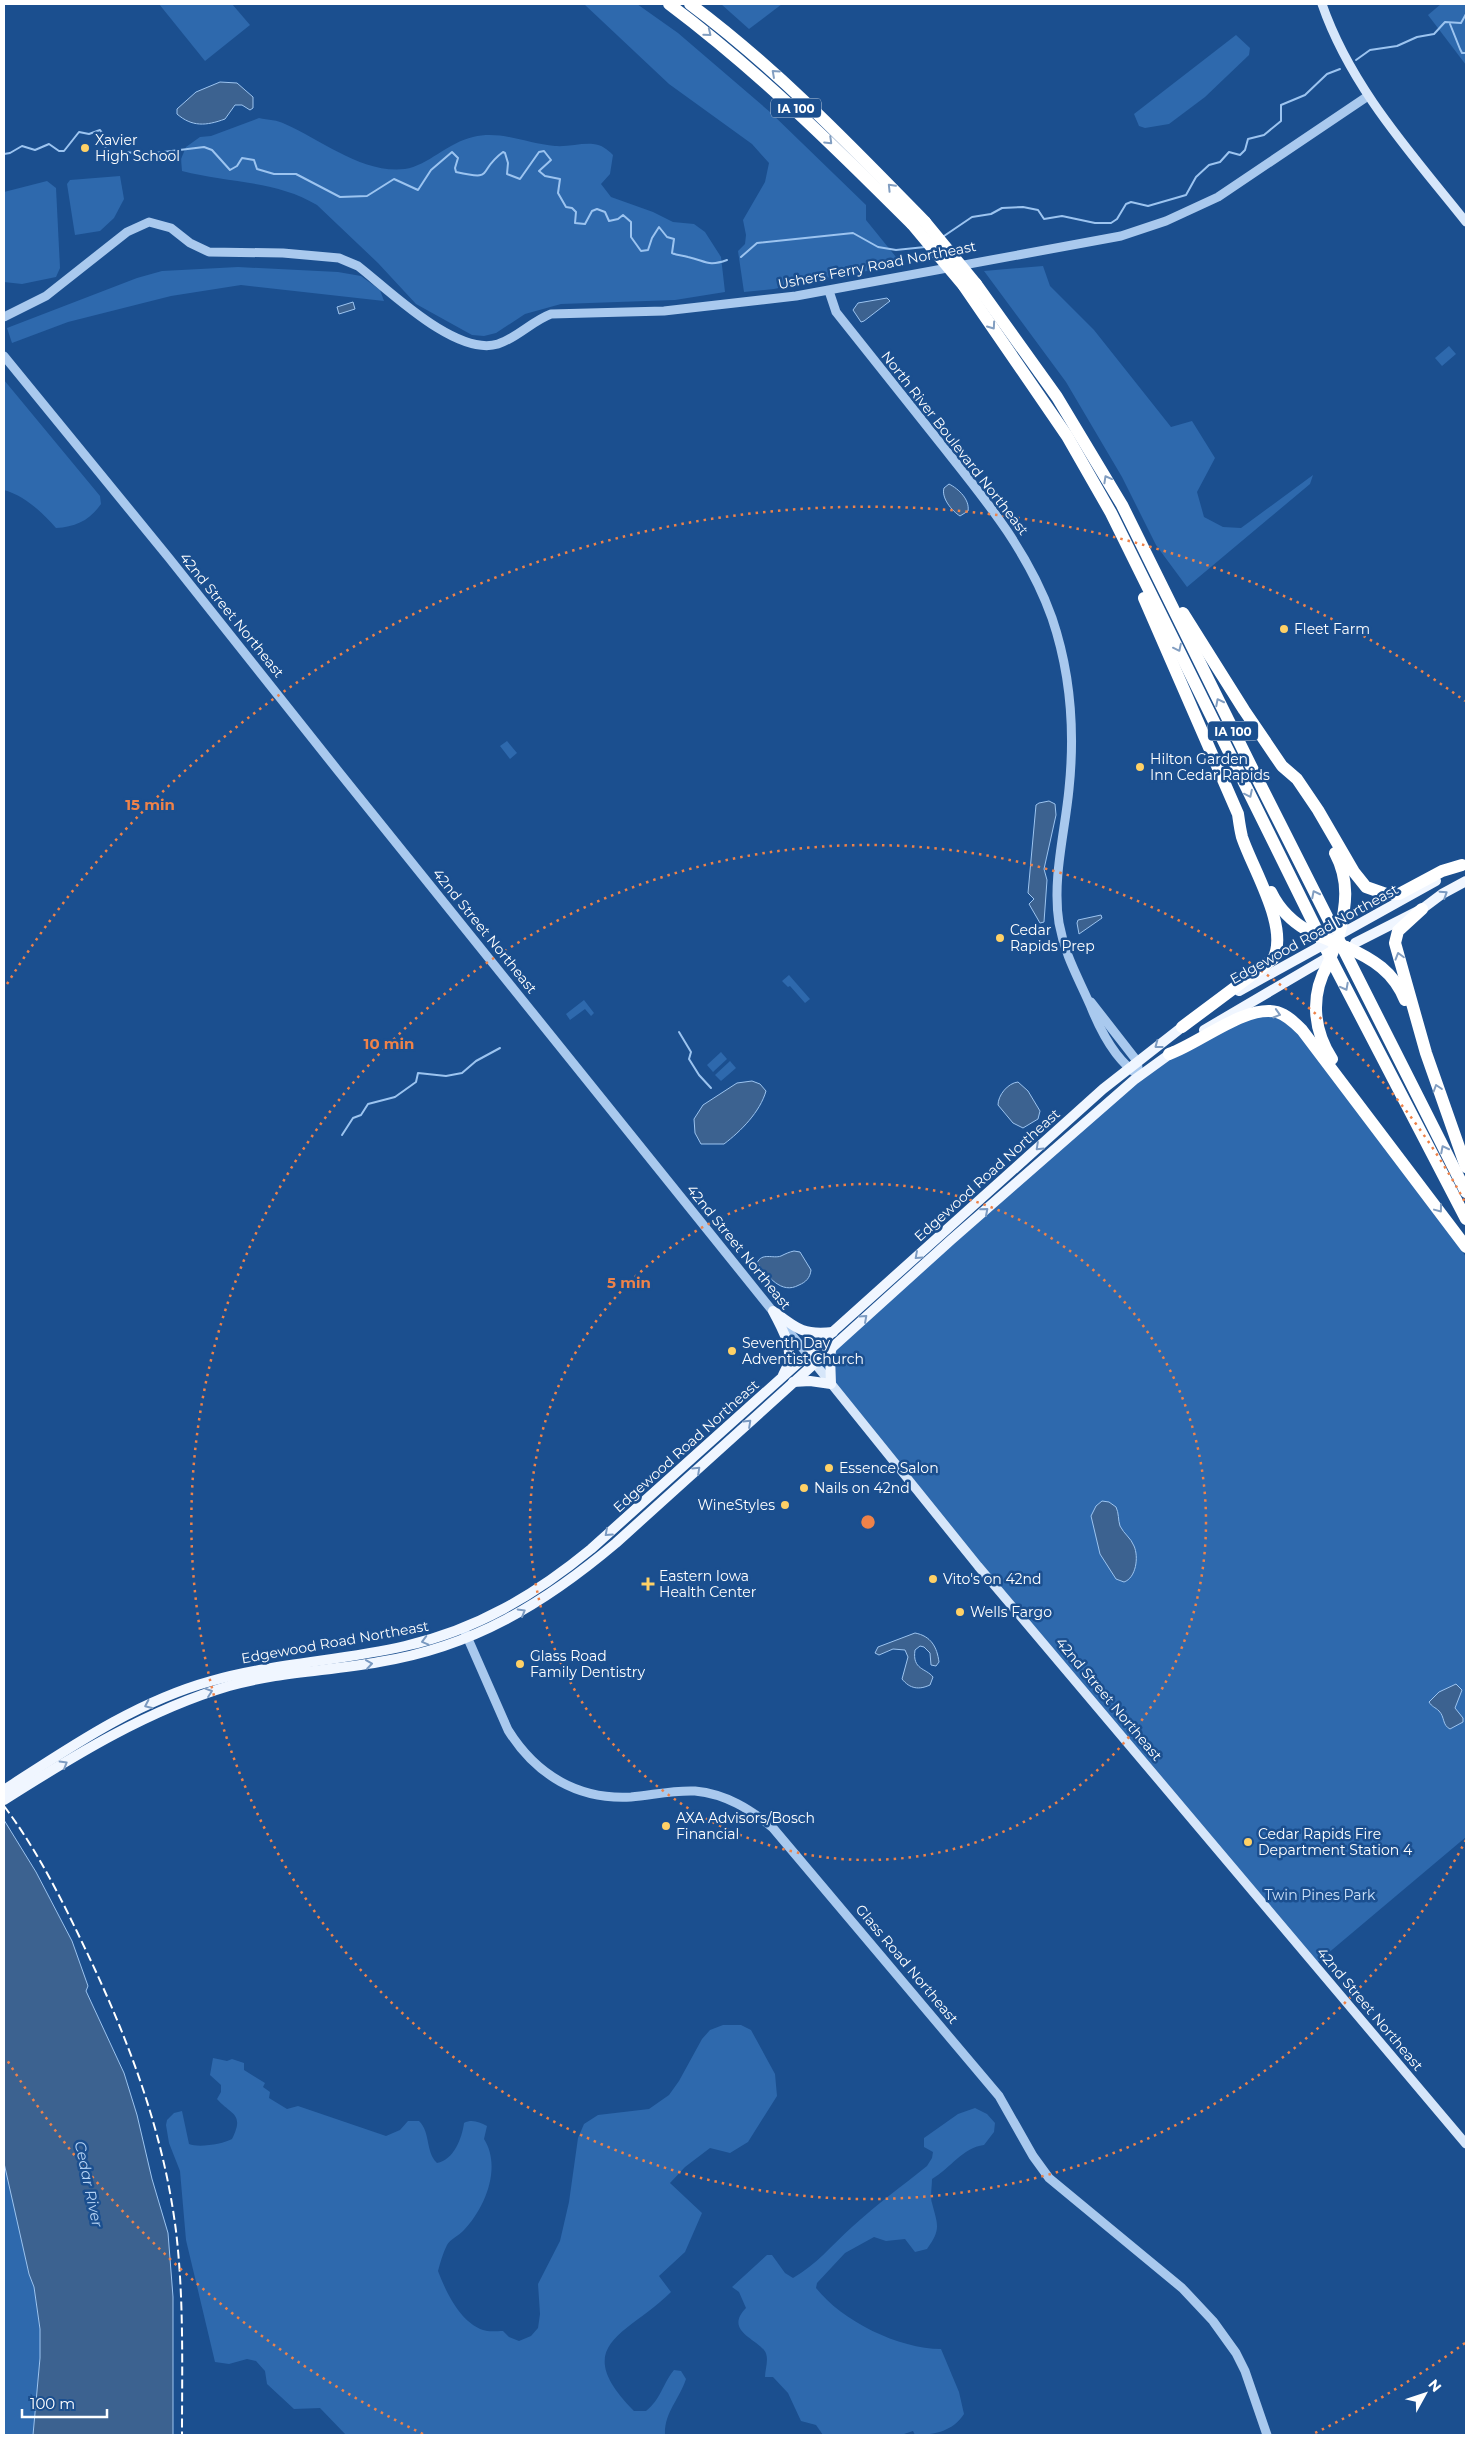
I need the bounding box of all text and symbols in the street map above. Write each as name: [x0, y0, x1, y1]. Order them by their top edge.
one-way arrow: [702, 28, 711, 37]
one-way arrow: [772, 70, 781, 79]
road number: IA 100: [771, 99, 821, 118]
place label: Xavier High School: [95, 131, 180, 165]
one-way arrow: [824, 135, 833, 144]
marker: Xavier High School: [79, 142, 91, 154]
one-way arrow: [888, 183, 897, 192]
street label: Ushers Ferry Road Northeast: [776, 237, 978, 293]
one-way arrow: [986, 321, 995, 330]
street label: North River Boulevard Northeast: [877, 347, 1033, 539]
one-way arrow: [1103, 475, 1113, 484]
street label: 42nd Street Northeast: [176, 549, 288, 682]
place label: Fleet Farm: [1294, 620, 1370, 638]
marker: Fleet Farm: [1278, 623, 1290, 635]
one-way arrow: [1172, 643, 1182, 652]
one-way arrow: [1215, 699, 1225, 708]
road number: IA 100: [1208, 721, 1258, 740]
place label: Hilton Garden Inn Cedar Rapids: [1150, 750, 1270, 784]
marker: Hilton Garden Inn Cedar Rapids: [1134, 761, 1146, 773]
one-way arrow: [1243, 789, 1254, 798]
text: 15 min: [125, 795, 175, 814]
street label: 42nd Street Northeast: [429, 865, 541, 998]
street label: Edgewood Road Northeast: [1227, 880, 1402, 988]
one-way arrow: [1312, 891, 1322, 900]
one-way arrow: [1438, 891, 1447, 900]
place label: Cedar Rapids Prep: [1010, 921, 1095, 955]
marker: Cedar Rapids Prep: [994, 932, 1006, 944]
one-way arrow: [1394, 952, 1404, 960]
one-way arrow: [1339, 981, 1349, 990]
one-way arrow: [1272, 1008, 1281, 1018]
text: 10 min: [364, 1034, 414, 1053]
one-way arrow: [1155, 1039, 1164, 1047]
one-way arrow: [1433, 1085, 1443, 1093]
street label: Edgewood Road Northeast: [910, 1105, 1064, 1245]
one-way arrow: [1035, 1141, 1044, 1150]
one-way arrow: [1440, 1145, 1450, 1154]
street label: 42nd Street Northeast: [683, 1181, 795, 1314]
one-way arrow: [1433, 1203, 1442, 1213]
one-way arrow: [980, 1208, 989, 1217]
one-way arrow: [915, 1250, 924, 1259]
text: 5 min: [607, 1273, 651, 1292]
one-way arrow: [858, 1315, 867, 1324]
place label: Seventh Day Adventist Church: [742, 1334, 864, 1368]
marker: Seventh Day Adventist Church: [726, 1345, 738, 1357]
street label: Edgewood Road Northeast: [609, 1376, 763, 1516]
one-way arrow: [742, 1420, 751, 1429]
place label: Essence Salon: [839, 1459, 939, 1477]
marker: Essence Salon: [823, 1462, 835, 1474]
one-way arrow: [692, 1467, 701, 1476]
place label: Nails on 42nd: [814, 1479, 910, 1497]
marker: Nails on 42nd: [798, 1482, 810, 1494]
place label: WineStyles: [698, 1496, 775, 1514]
marker: WineStyles: [779, 1499, 791, 1511]
centre of rings: [859, 1513, 877, 1531]
one-way arrow: [605, 1527, 614, 1536]
place label: Eastern Iowa Health Center: [659, 1567, 757, 1601]
place label: Vito's on 42nd: [943, 1570, 1042, 1588]
marker: Vito's on 42nd: [927, 1573, 939, 1585]
marker: Eastern Iowa Health Center: [641, 1577, 655, 1591]
place label: Wells Fargo: [970, 1603, 1052, 1621]
marker: Wells Fargo: [954, 1606, 966, 1618]
one-way arrow: [516, 1608, 525, 1618]
street label: Edgewood Road Northeast: [240, 1617, 430, 1667]
street label: 42nd Street Northeast: [1052, 1633, 1166, 1765]
one-way arrow: [421, 1635, 429, 1646]
place label: Glass Road Family Dentistry: [530, 1647, 645, 1681]
marker: Glass Road Family Dentistry: [514, 1658, 526, 1670]
one-way arrow: [365, 1659, 373, 1670]
one-way arrow: [205, 1688, 213, 1698]
one-way arrow: [145, 1698, 154, 1708]
one-way arrow: [58, 1760, 67, 1770]
place label: AXA Advisors/Bosch Financial: [676, 1809, 815, 1843]
marker: AXA Advisors/Bosch Financial: [660, 1820, 672, 1832]
place label: Cedar Rapids Fire Department Station 4: [1258, 1825, 1413, 1859]
marker: Cedar Rapids Fire Department Station 4: [1242, 1836, 1254, 1848]
park label: Twin Pines Park: [1265, 1886, 1376, 1904]
street label: Glass Road Northeast: [852, 1901, 963, 2028]
street label: 42nd Street Northeast: [1313, 1943, 1427, 2075]
water label: Cedar River: [71, 2139, 108, 2230]
north arrow: [1400, 2369, 1450, 2419]
text: N: [1424, 2376, 1445, 2396]
scale bar: [22, 2386, 108, 2418]
text: 100 m: [30, 2394, 75, 2413]

